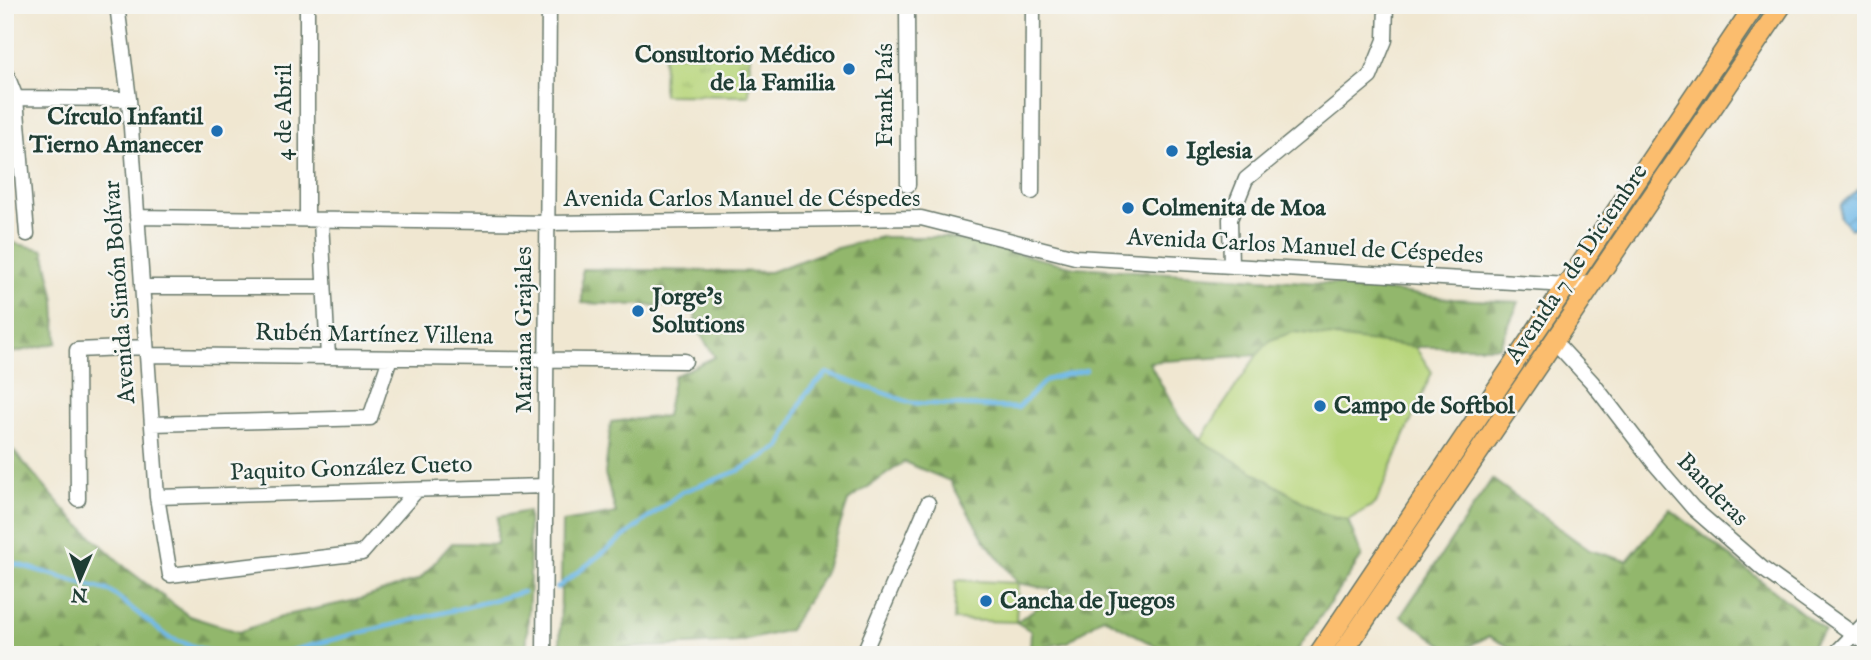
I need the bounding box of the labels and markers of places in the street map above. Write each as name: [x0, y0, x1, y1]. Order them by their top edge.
place label: Consultorio Médico de la Familia: [635, 40, 836, 99]
marker: Consultorio Médico de la Familia: [841, 61, 857, 77]
place label: Círculo Infantil Tierno Amanecer: [28, 102, 203, 161]
marker: Círculo Infantil Tierno Amanecer: [209, 123, 225, 139]
place label: Iglesia: [1186, 136, 1253, 167]
marker: Iglesia: [1164, 143, 1180, 159]
place label: Colmenita de Moa: [1142, 193, 1326, 224]
marker: Colmenita de Moa: [1120, 200, 1136, 216]
place label: Jorge’s Solutions: [649, 282, 745, 341]
marker: Jorge’s Solutions: [630, 303, 646, 319]
place label: Campo de Softbol: [1334, 391, 1515, 422]
marker: Campo de Softbol: [1312, 398, 1328, 414]
place label: Cancha de Juegos: [1000, 586, 1176, 617]
marker: Cancha de Juegos: [978, 593, 994, 609]

